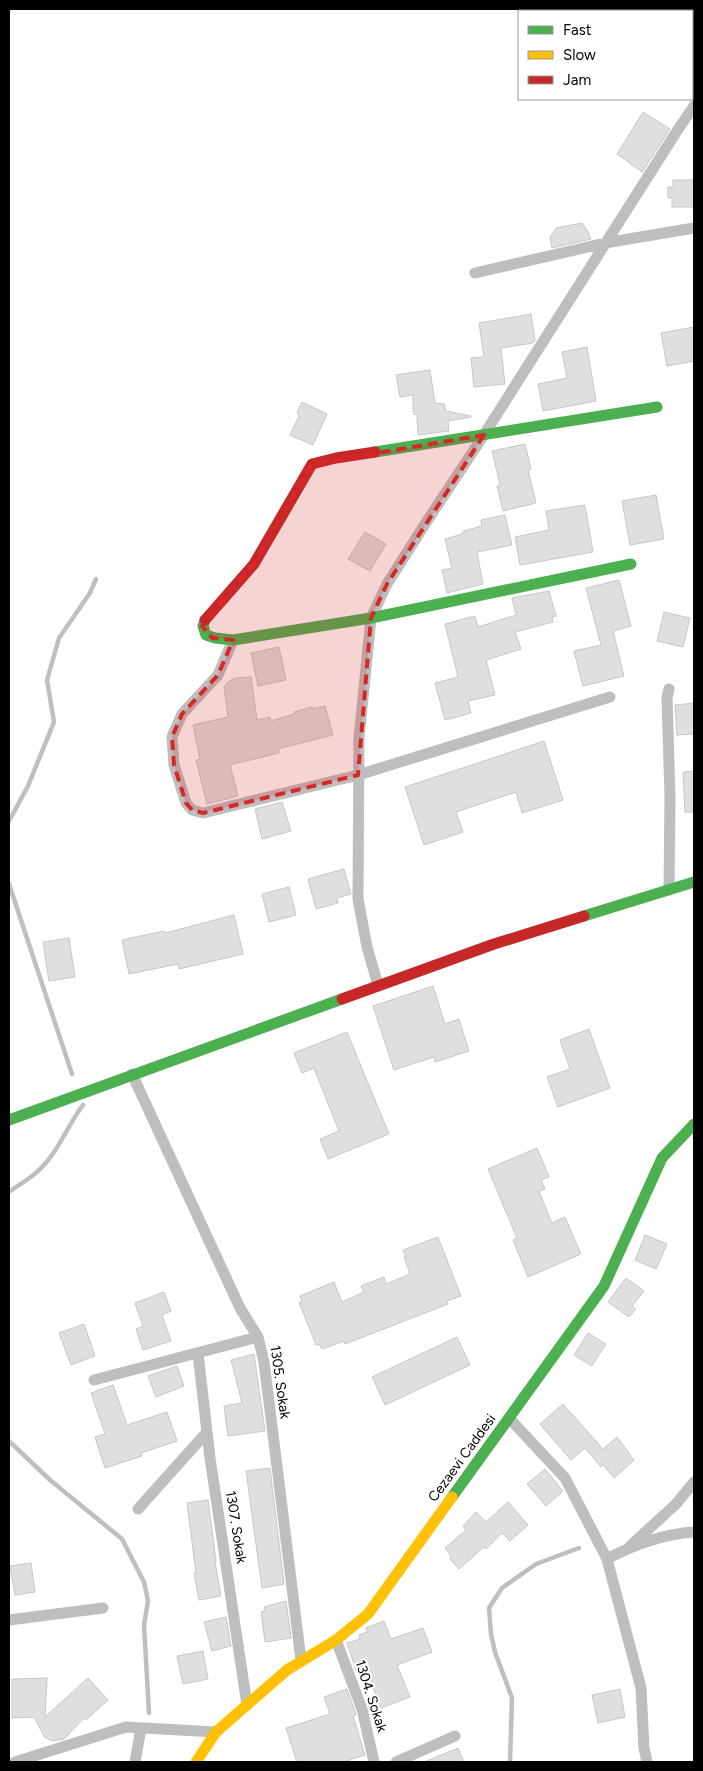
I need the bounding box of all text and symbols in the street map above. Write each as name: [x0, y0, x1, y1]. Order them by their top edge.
legend: [518, 10, 693, 100]
text: Fast: [563, 21, 592, 39]
text: Slow: [563, 46, 596, 64]
text: Jam: [563, 71, 591, 89]
street label: 1305. Sokak: [266, 1344, 294, 1420]
street label: Cezaevi Caddesi: [424, 1411, 500, 1505]
street label: 1307. Sokak: [222, 1489, 250, 1565]
street label: 1304. Sokak: [351, 1658, 391, 1734]

